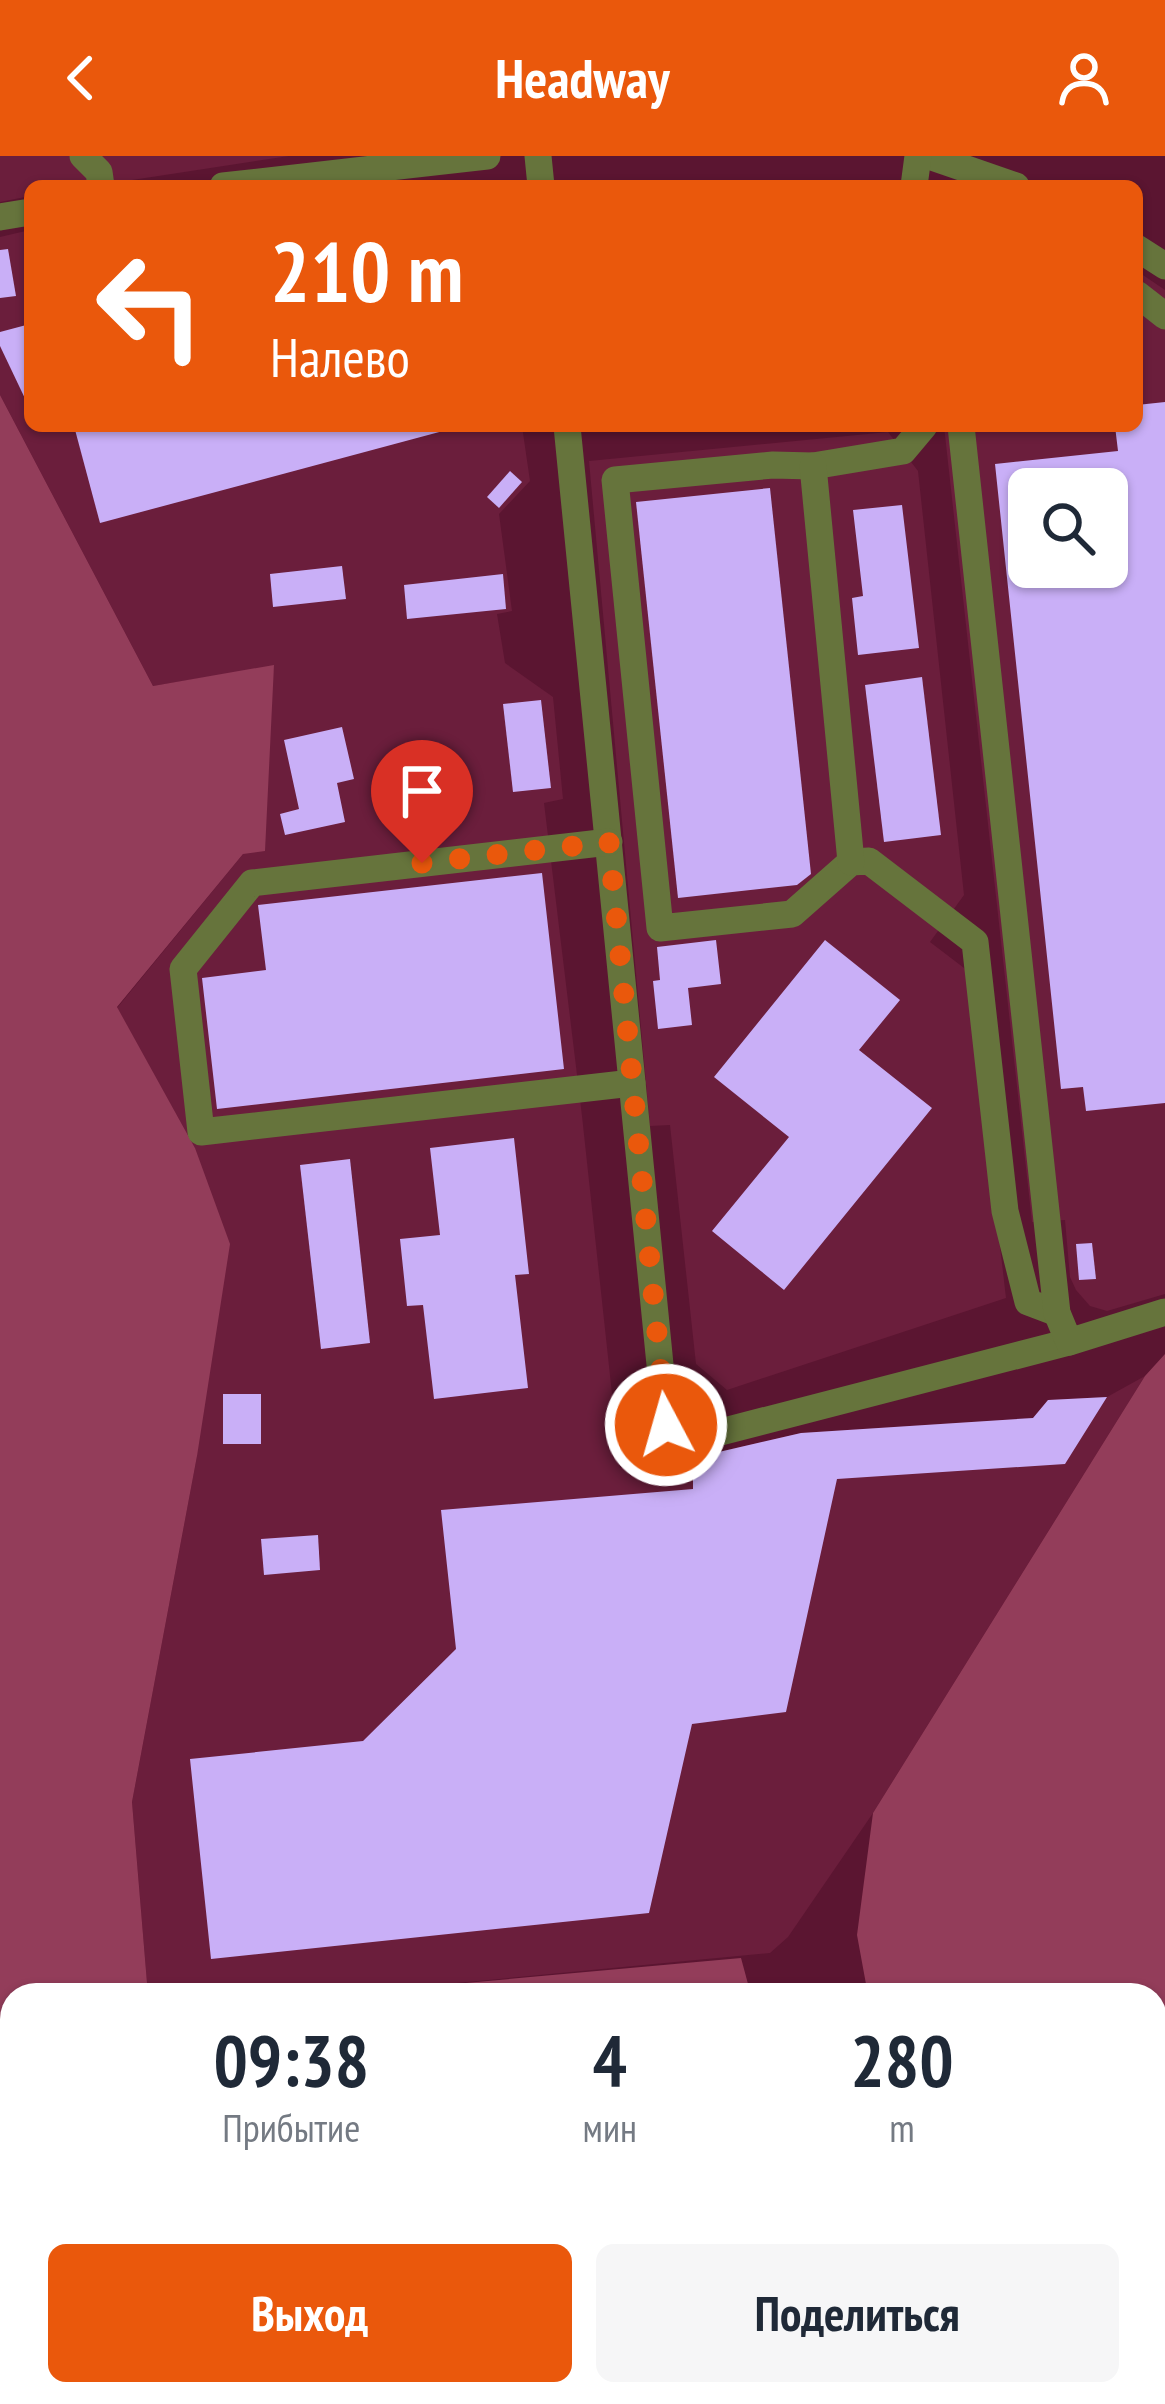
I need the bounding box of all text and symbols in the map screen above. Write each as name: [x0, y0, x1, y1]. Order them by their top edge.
text: Headway: [495, 43, 670, 113]
icon: back: [48, 45, 114, 111]
icon: person: [1051, 45, 1117, 111]
text: 210 m: [270, 216, 463, 325]
icon: left: [72, 228, 228, 384]
text: Налево: [270, 322, 410, 392]
map controls: [1008, 468, 1128, 588]
button: search: [1008, 468, 1128, 588]
pin: [371, 740, 473, 863]
icon: arrive: [389, 758, 455, 824]
position arrow: [603, 1362, 729, 1488]
text: 09:38: [213, 2013, 369, 2106]
text: 4: [593, 2013, 627, 2106]
text: 280: [850, 2013, 954, 2106]
text: Прибытие: [222, 2102, 360, 2153]
text: мин: [583, 2102, 637, 2153]
text: m: [889, 2102, 915, 2153]
button: Выход: [48, 2244, 572, 2382]
button: Поделиться: [596, 2244, 1119, 2382]

